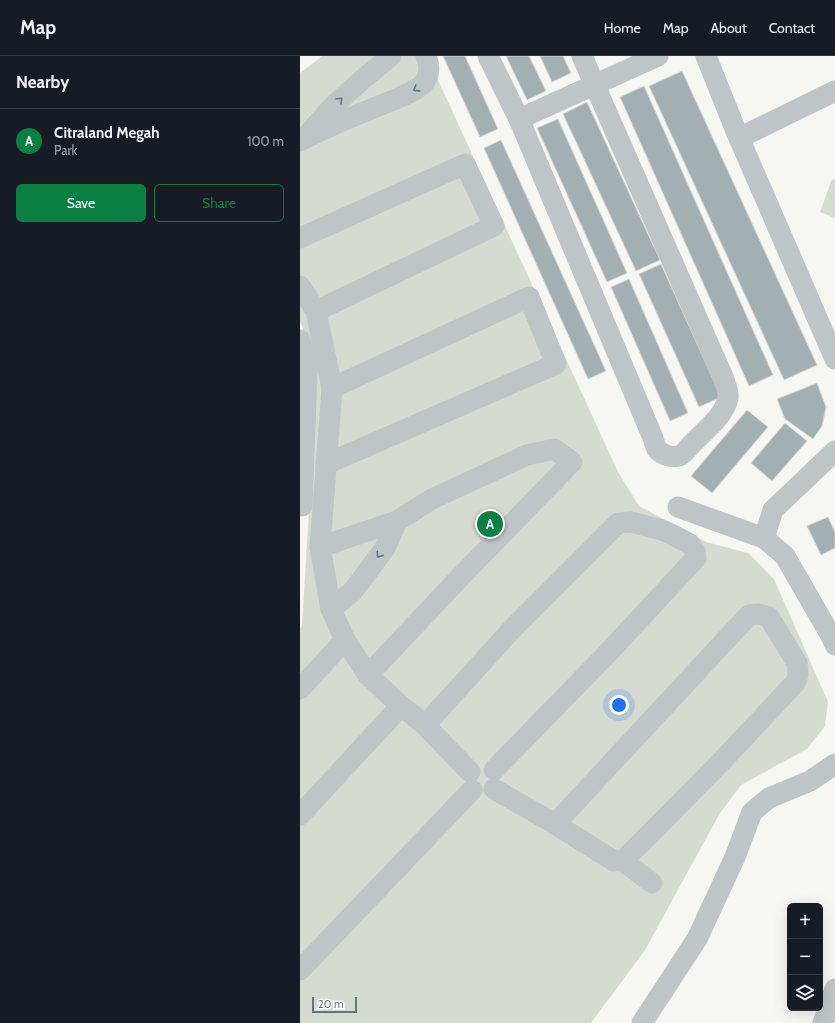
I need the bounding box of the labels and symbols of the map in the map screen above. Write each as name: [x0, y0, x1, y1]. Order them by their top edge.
one-way arrow: [413, 84, 420, 91]
one-way arrow: [335, 97, 343, 104]
pin: A: [477, 509, 503, 539]
one-way arrow: [377, 551, 384, 558]
your location: [609, 695, 629, 715]
scale bar: [312, 995, 357, 1014]

